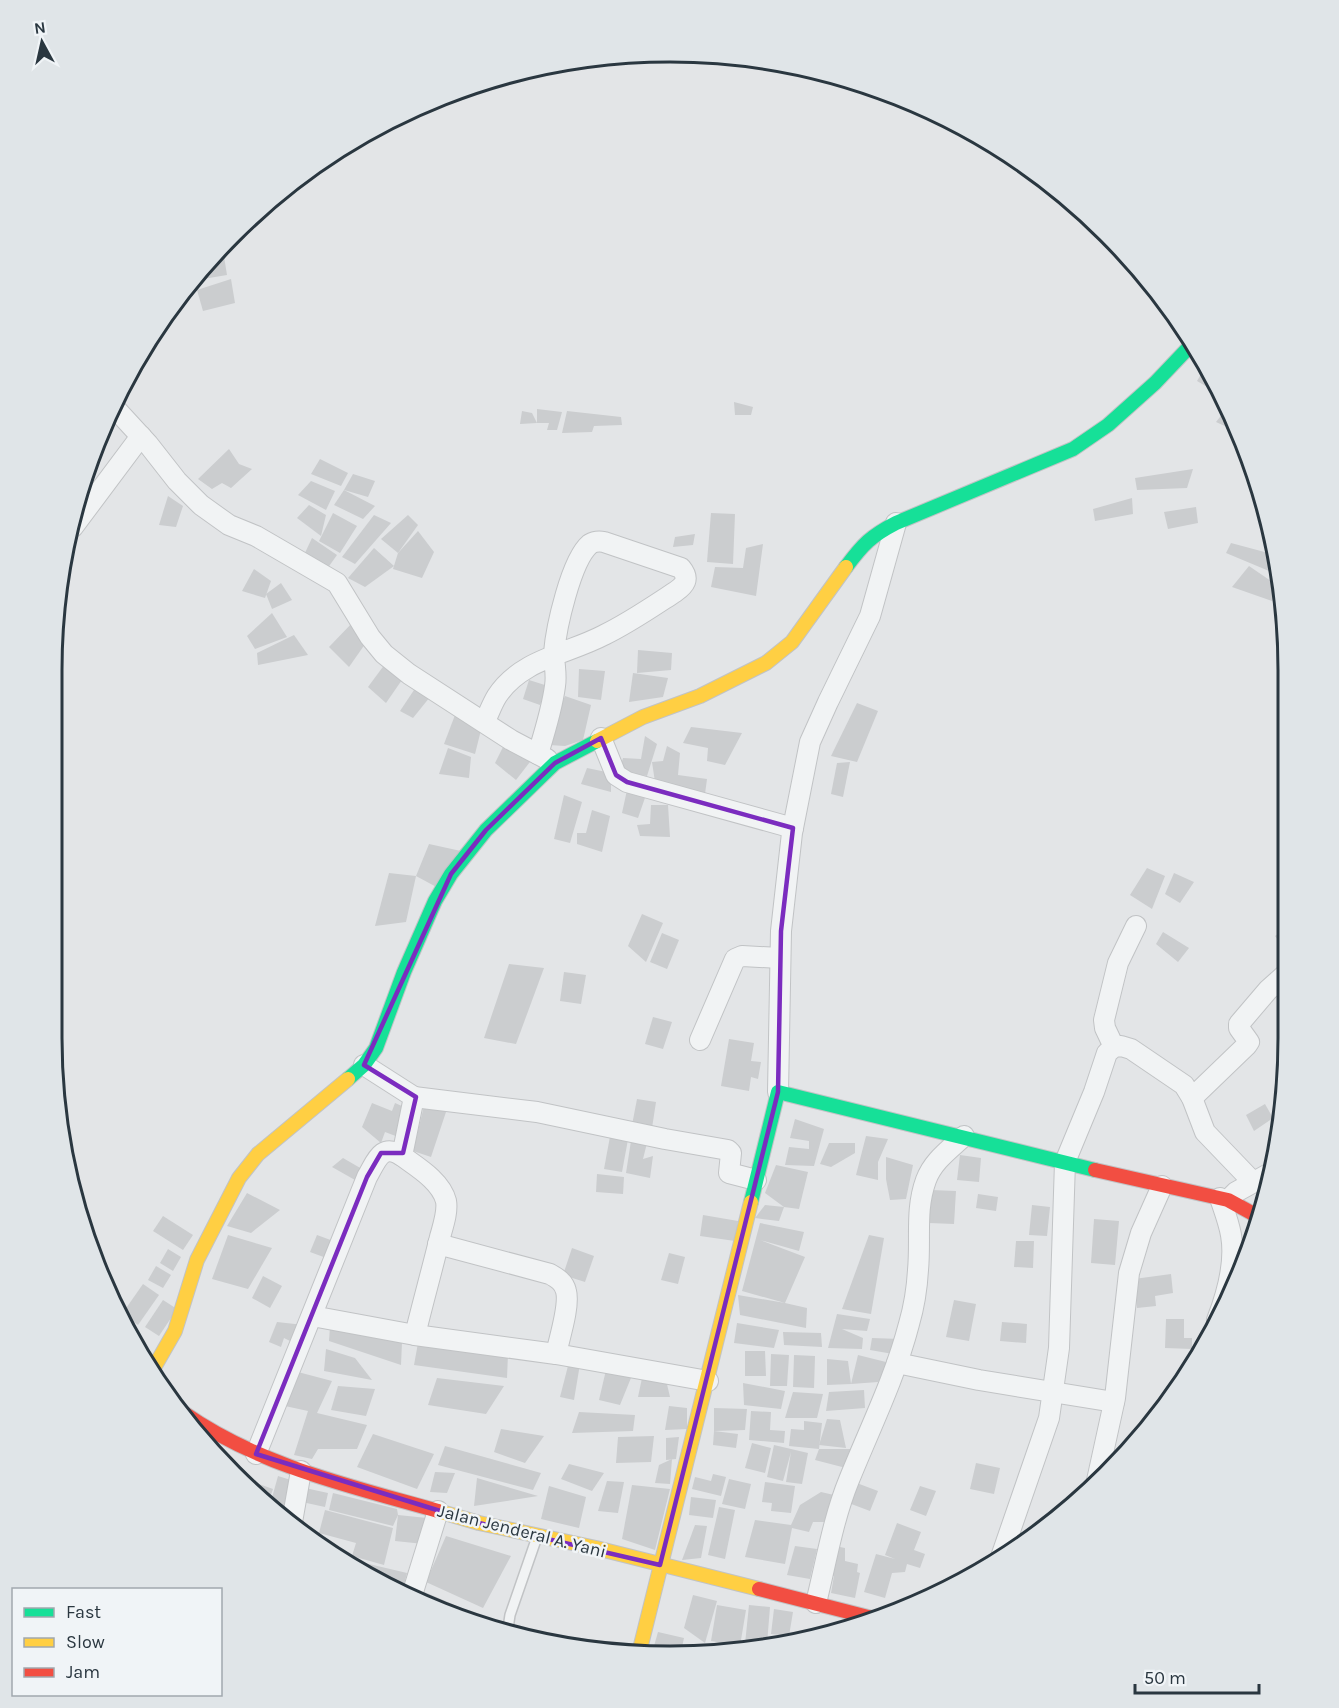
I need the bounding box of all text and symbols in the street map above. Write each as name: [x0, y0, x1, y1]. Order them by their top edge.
north arrow: [12, 12, 72, 72]
text: N: [33, 17, 47, 38]
street label: Jalan Jenderal A. Yani: [435, 1499, 609, 1563]
legend: [12, 1588, 222, 1696]
text: Fast: [66, 1601, 101, 1623]
text: Slow: [66, 1631, 105, 1653]
scale bar: [1135, 1657, 1260, 1695]
text: Jam: [66, 1661, 100, 1683]
text: 50 m: [1144, 1667, 1186, 1689]

